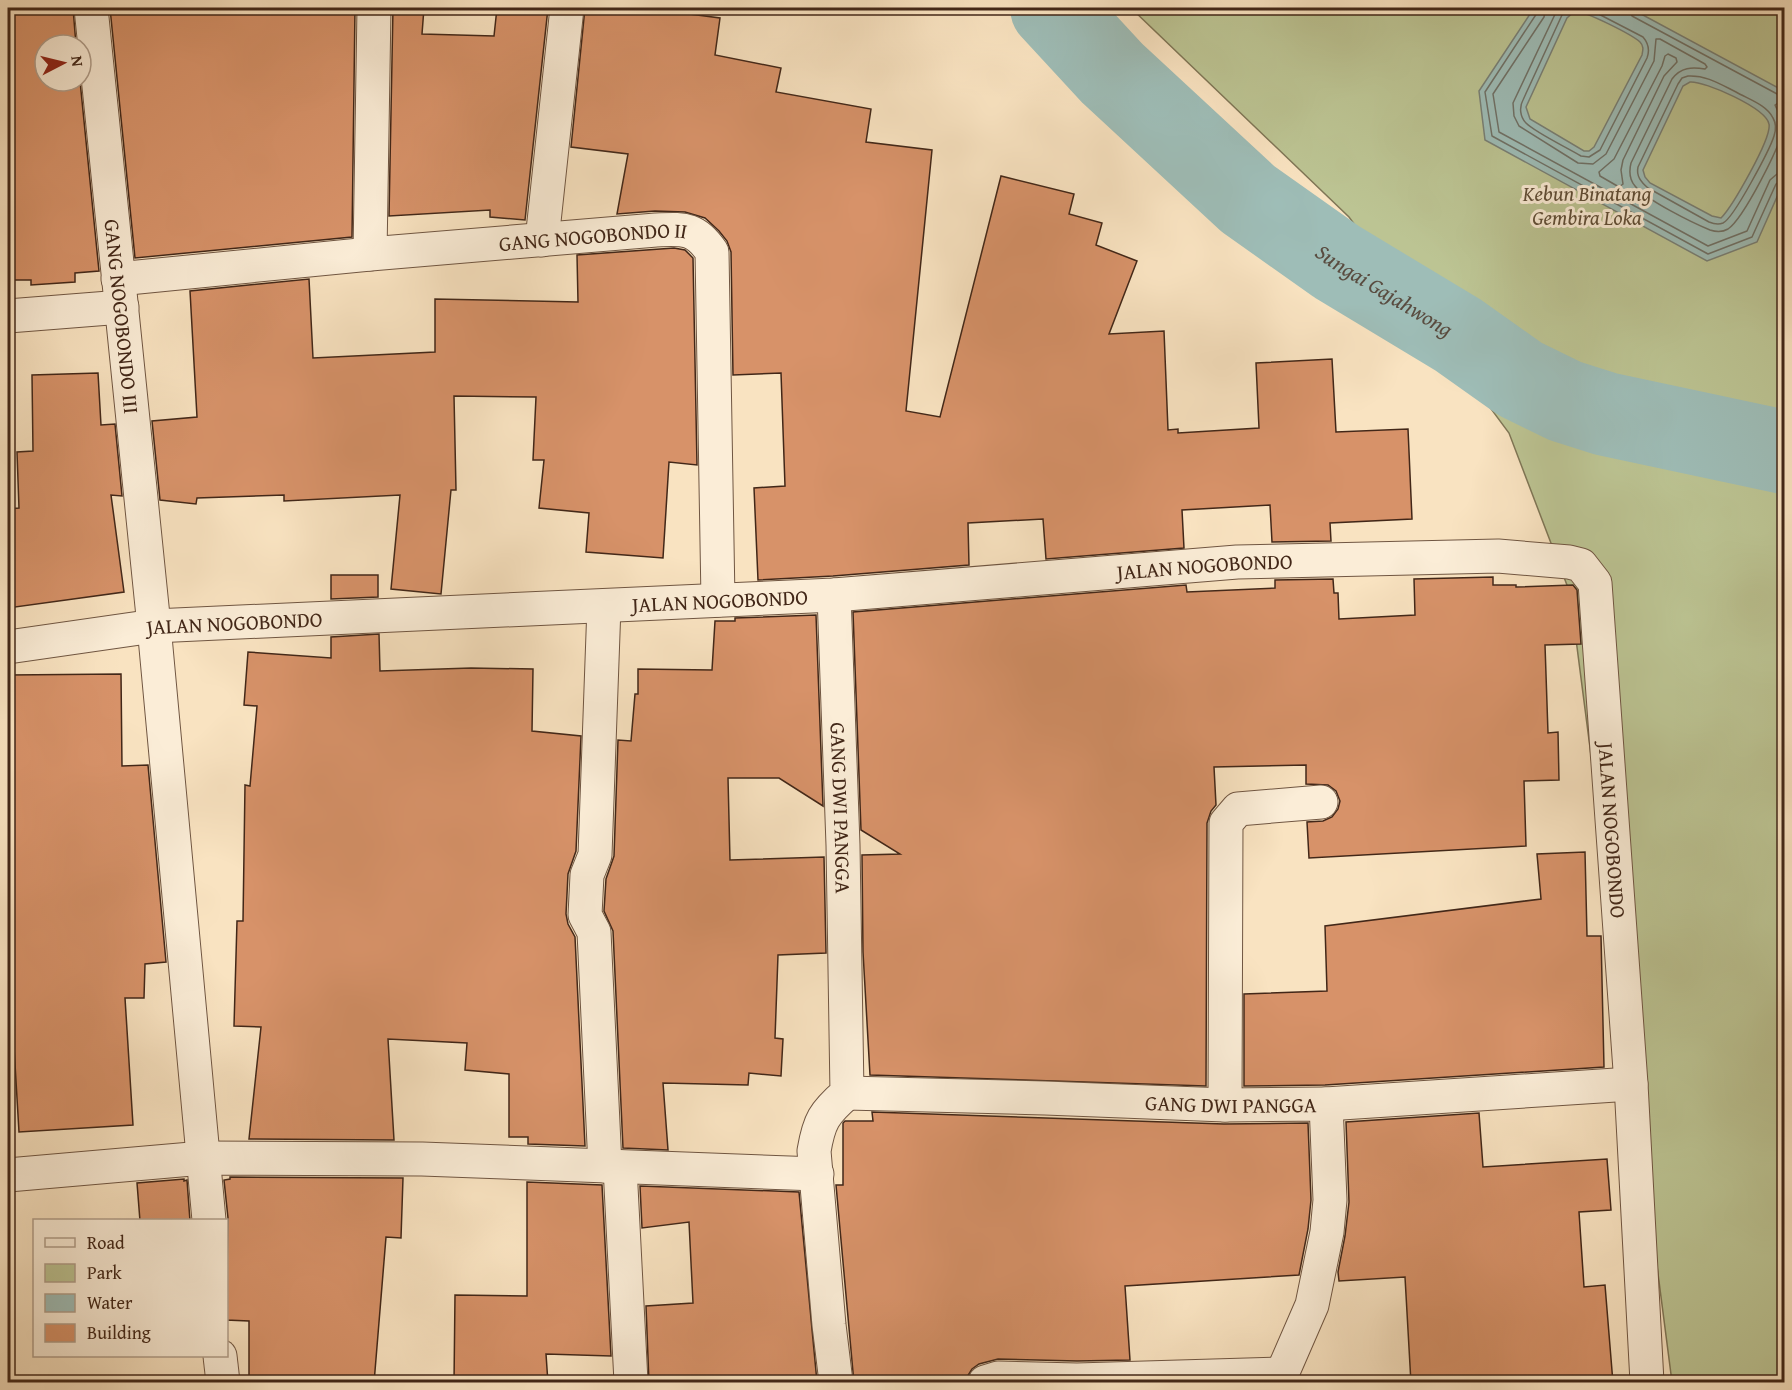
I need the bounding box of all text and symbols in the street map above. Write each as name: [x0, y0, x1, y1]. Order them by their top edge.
north arrow: [33, 33, 93, 93]
text: N: [65, 54, 90, 68]
park label: Kebun Binatang Gembira Loka: [1522, 178, 1652, 233]
street label: GANG NOGOBONDO II: [497, 214, 690, 259]
street label: GANG NOGOBONDO III: [97, 218, 148, 415]
water label: Sungai Gajahwong: [1309, 236, 1459, 344]
street label: JALAN NOGOBONDO: [1112, 545, 1293, 588]
street label: JALAN NOGOBONDO: [628, 581, 809, 620]
street label: JALAN NOGOBONDO: [141, 603, 323, 643]
street label: GANG DWI PANGGA: [823, 722, 859, 894]
street label: JALAN NOGOBONDO: [1591, 738, 1635, 919]
street label: GANG DWI PANGGA: [1145, 1086, 1317, 1121]
legend: [33, 1219, 228, 1357]
text: Road: [87, 1229, 125, 1256]
text: Park: [87, 1259, 123, 1286]
text: Water: [87, 1289, 133, 1316]
text: Building: [87, 1319, 151, 1346]

